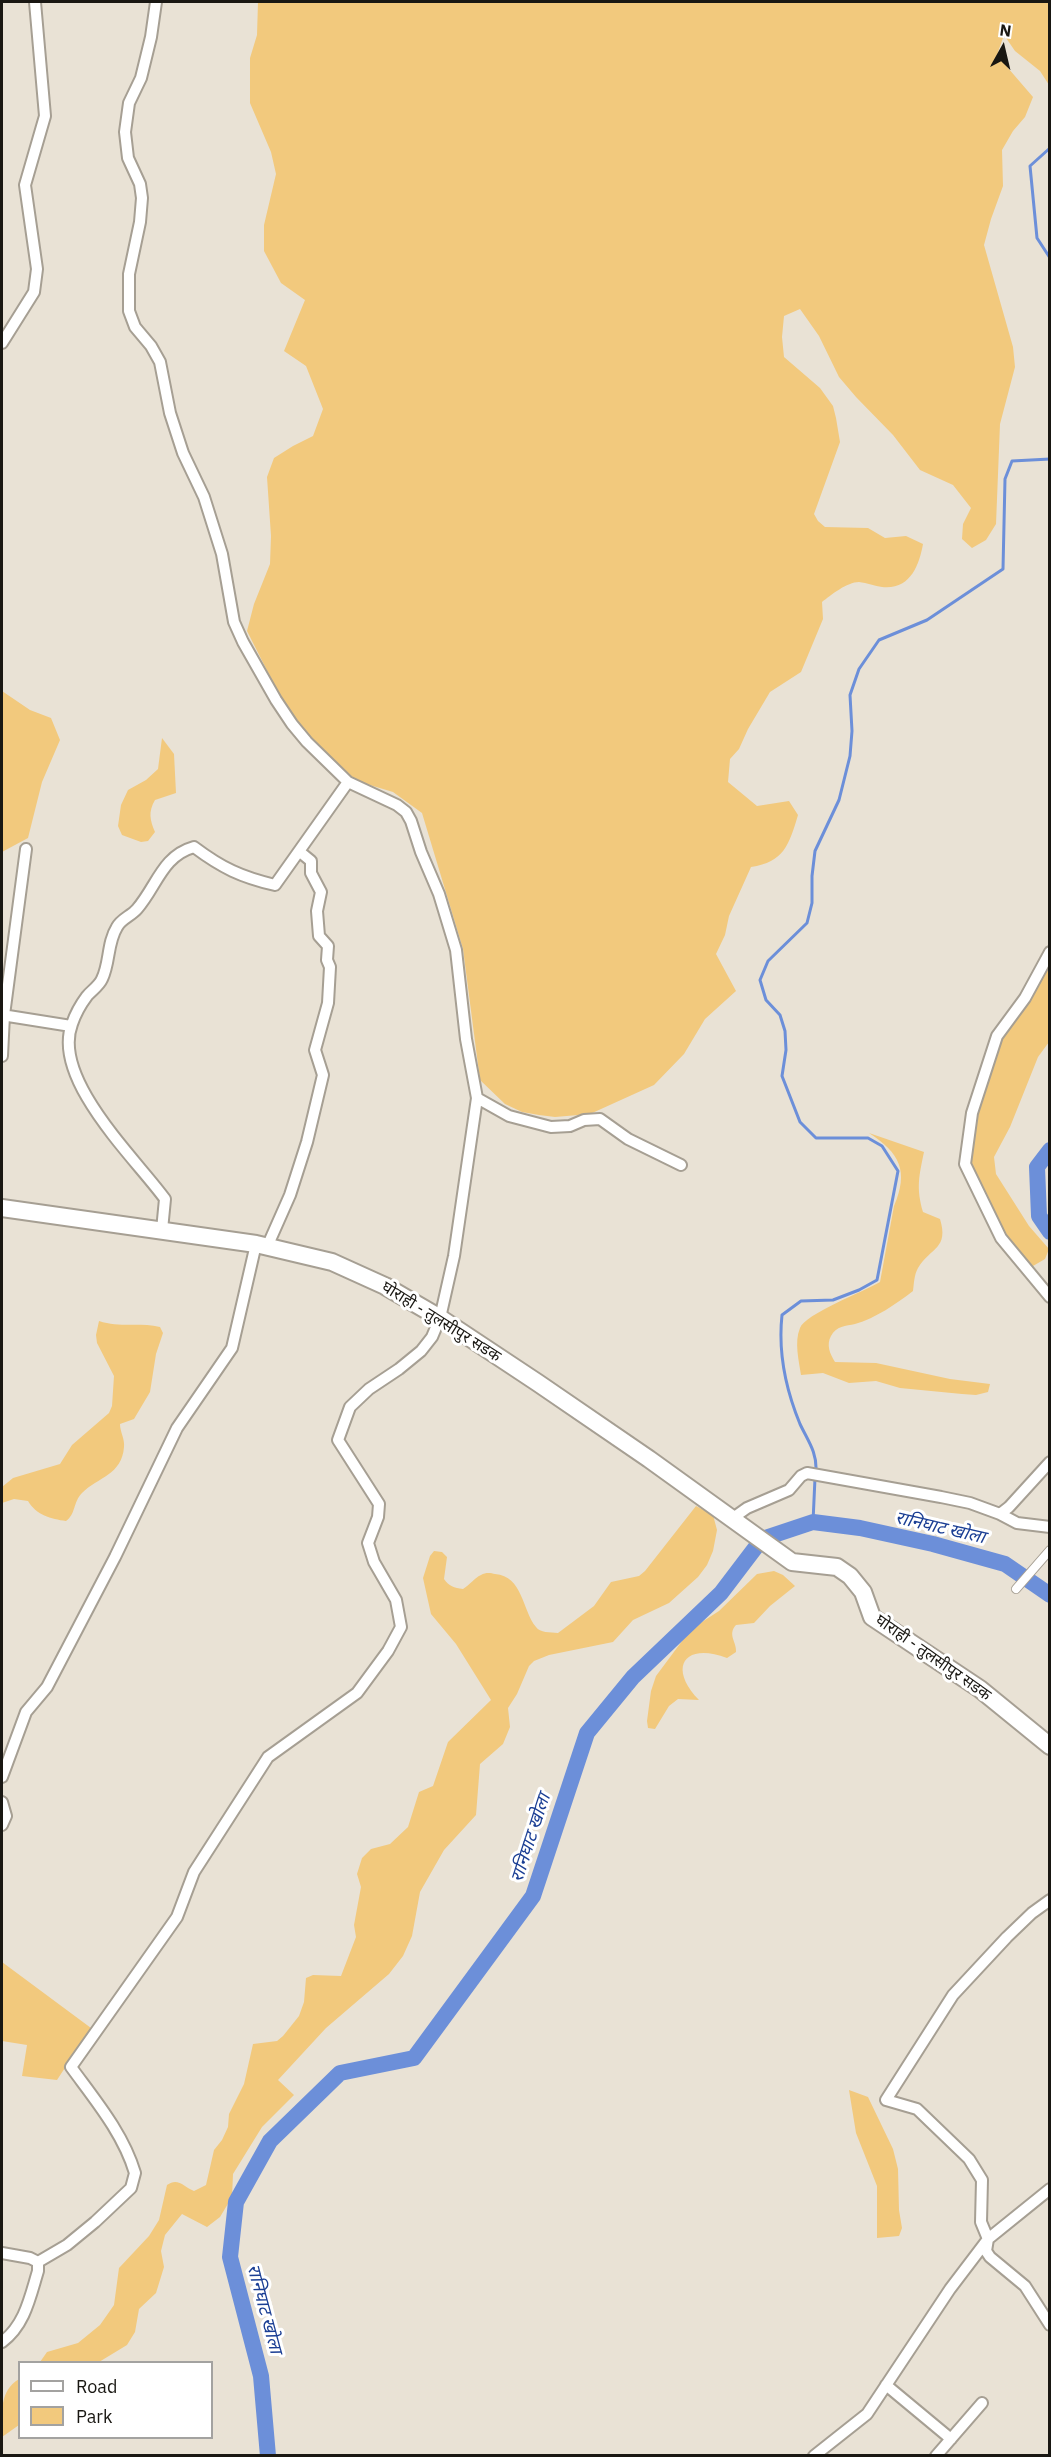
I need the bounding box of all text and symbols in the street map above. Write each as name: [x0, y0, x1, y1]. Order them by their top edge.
north arrow: [973, 18, 1033, 78]
text: N: [998, 19, 1013, 41]
street label: घोराही - तुलसीपुर सडक: [378, 1278, 504, 1366]
water label: रानिघाट खोला: [893, 1507, 987, 1549]
street label: घोराही - तुलसीपुर सडक: [871, 1611, 995, 1705]
water label: रानिघाट खोला: [507, 1791, 555, 1885]
water label: रानिघाट खोला: [242, 2262, 286, 2356]
legend: [18, 2361, 213, 2439]
text: Road: [76, 2375, 117, 2398]
text: Park: [76, 2405, 112, 2428]

